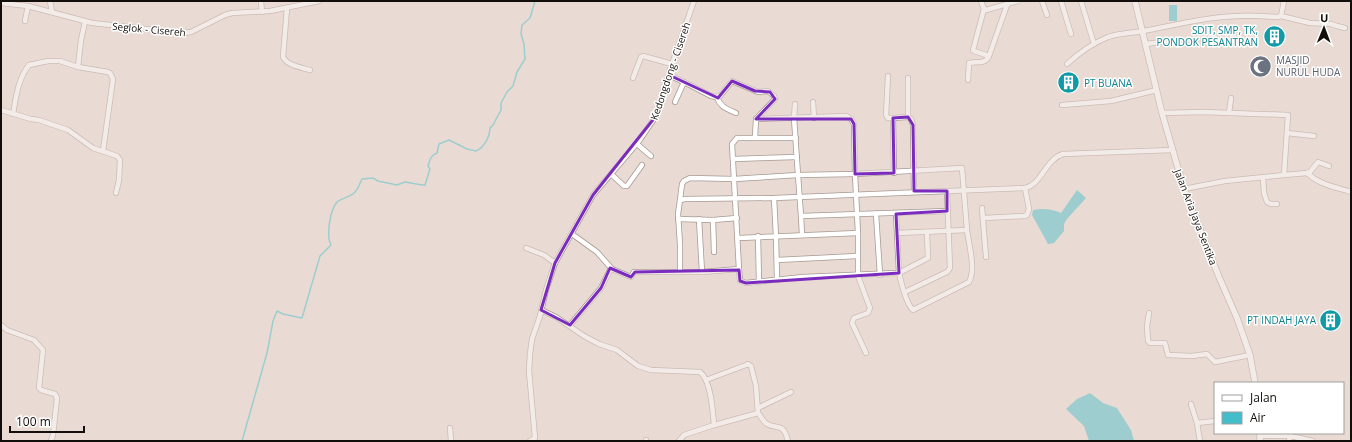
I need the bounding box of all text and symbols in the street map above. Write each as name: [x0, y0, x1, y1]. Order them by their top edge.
north arrow: [1304, 8, 1344, 48]
text: U: [1320, 10, 1328, 25]
street label: Seglok - Cisereh: [112, 19, 186, 39]
street label: Kedongdong - Cisereh: [647, 20, 693, 122]
place label: SDIT, SMP, TK, PONDOK PESANTRAN: [1156, 23, 1258, 49]
building icon: SDIT, SMP, TK, PONDOK PESANTRAN: [1261, 23, 1287, 49]
mosque icon: MASJID NURUL HUDA: [1247, 53, 1273, 79]
place label: MASJID NURUL HUDA: [1276, 53, 1341, 79]
building icon: PT BUANA: [1055, 70, 1081, 96]
place label: PT BUANA: [1084, 76, 1133, 90]
street label: Jalan Aria Jaya Sentika: [1171, 166, 1221, 267]
building icon: PT INDAH JAYA: [1318, 307, 1344, 333]
place label: PT INDAH JAYA: [1247, 313, 1317, 327]
legend: [1214, 382, 1344, 434]
text: Jalan: [1249, 389, 1277, 406]
scale bar: [10, 408, 84, 434]
text: Air: [1250, 409, 1266, 426]
text: 100 m: [16, 413, 51, 430]

